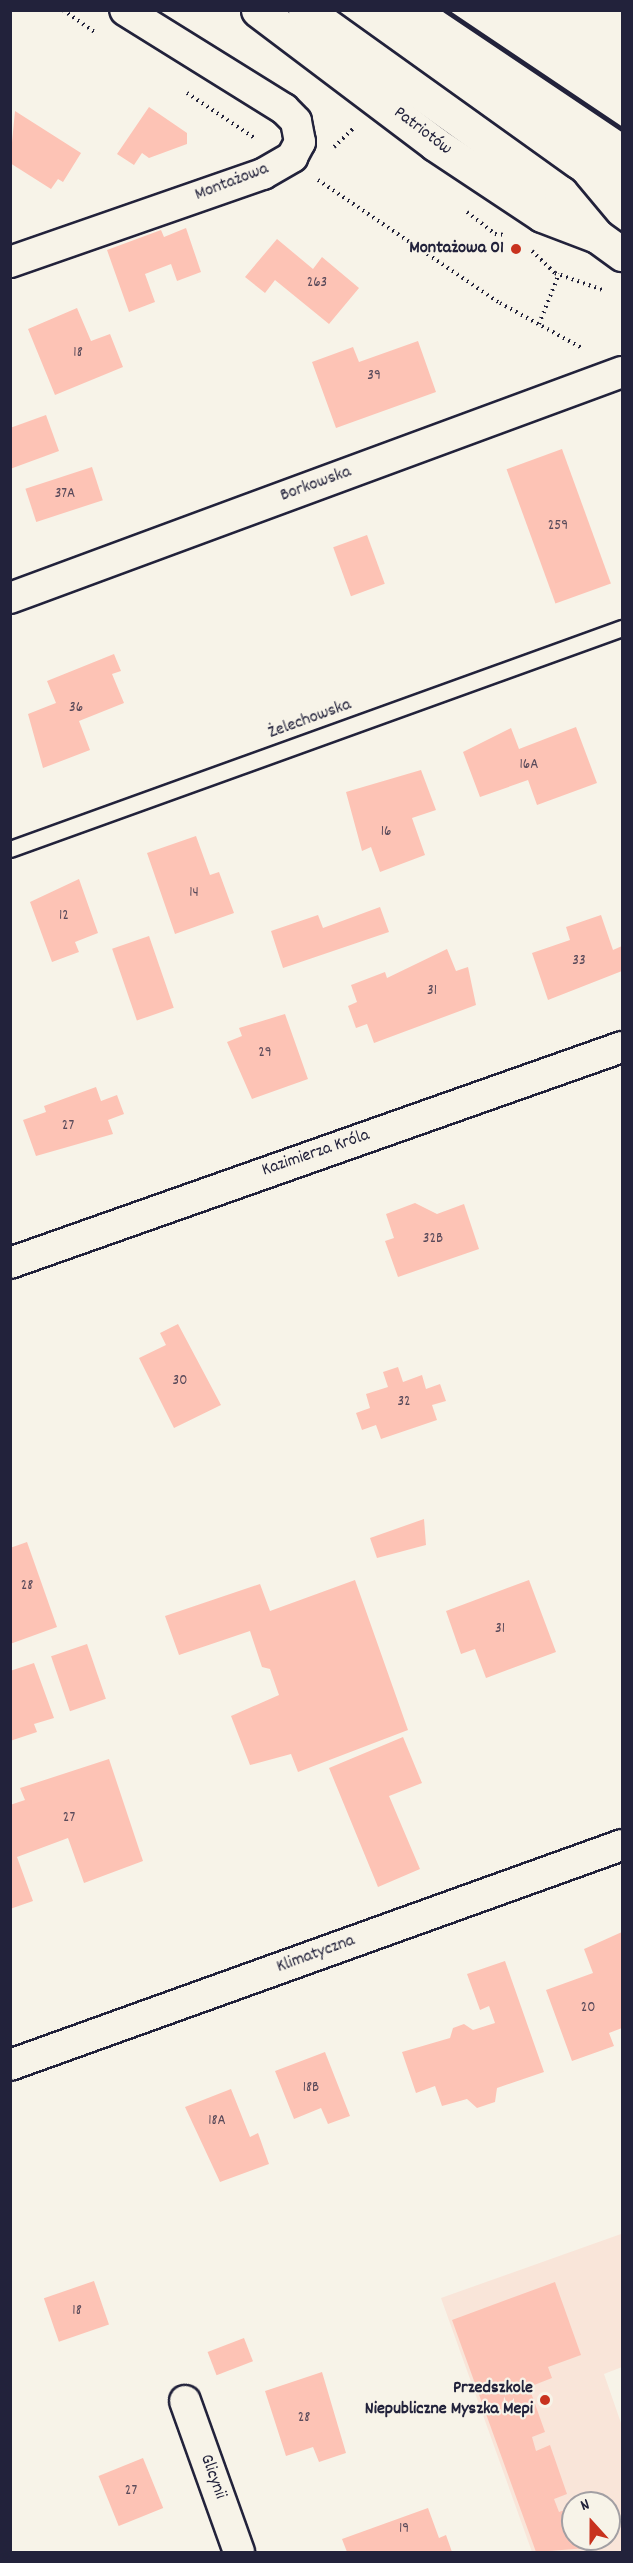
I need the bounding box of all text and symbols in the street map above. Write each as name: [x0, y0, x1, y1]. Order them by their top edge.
street label: Patriotów: [389, 103, 455, 161]
street label: Montażowa: [192, 159, 272, 207]
place label: Montażowa 01: [409, 238, 504, 260]
marker: Montażowa 01: [509, 242, 523, 256]
house number: 263: [307, 275, 327, 293]
house number: 18: [73, 345, 83, 363]
house number: 39: [367, 368, 381, 386]
street label: Borkowska: [278, 462, 354, 508]
house number: 37A: [55, 486, 75, 504]
house number: 259: [548, 518, 568, 536]
street label: Żelechowska: [266, 695, 354, 745]
house number: 36: [69, 700, 83, 718]
house number: 16A: [520, 757, 538, 775]
house number: 16: [381, 824, 391, 842]
house number: 14: [189, 885, 199, 903]
house number: 12: [59, 908, 69, 926]
house number: 33: [572, 953, 586, 971]
house number: 31: [427, 983, 437, 1001]
house number: 29: [258, 1045, 272, 1063]
house number: 27: [62, 1118, 74, 1136]
street label: Kazimierza Króla: [259, 1126, 373, 1182]
house number: 32B: [423, 1231, 443, 1249]
house number: 30: [173, 1373, 187, 1391]
house number: 32: [397, 1394, 411, 1412]
house number: 28: [21, 1578, 33, 1596]
house number: 31: [495, 1621, 505, 1639]
house number: 27: [63, 1810, 75, 1828]
street label: Klimatyczna: [274, 1931, 358, 1979]
house number: 20: [581, 2000, 595, 2018]
house number: 18B: [303, 2080, 319, 2098]
house number: 18A: [208, 2113, 226, 2131]
house number: 18: [72, 2303, 82, 2321]
place label: Przedszkole Niepubliczne Myszka Mepi: [365, 2379, 533, 2422]
marker: Przedszkole Niepubliczne Myszka Mepi: [538, 2393, 552, 2407]
house number: 28: [298, 2410, 310, 2428]
street label: Glicynii: [194, 2452, 230, 2502]
house number: 27: [125, 2483, 137, 2501]
north arrow: [561, 2491, 621, 2551]
text: N: [577, 2493, 593, 2518]
house number: 19: [399, 2521, 409, 2539]

